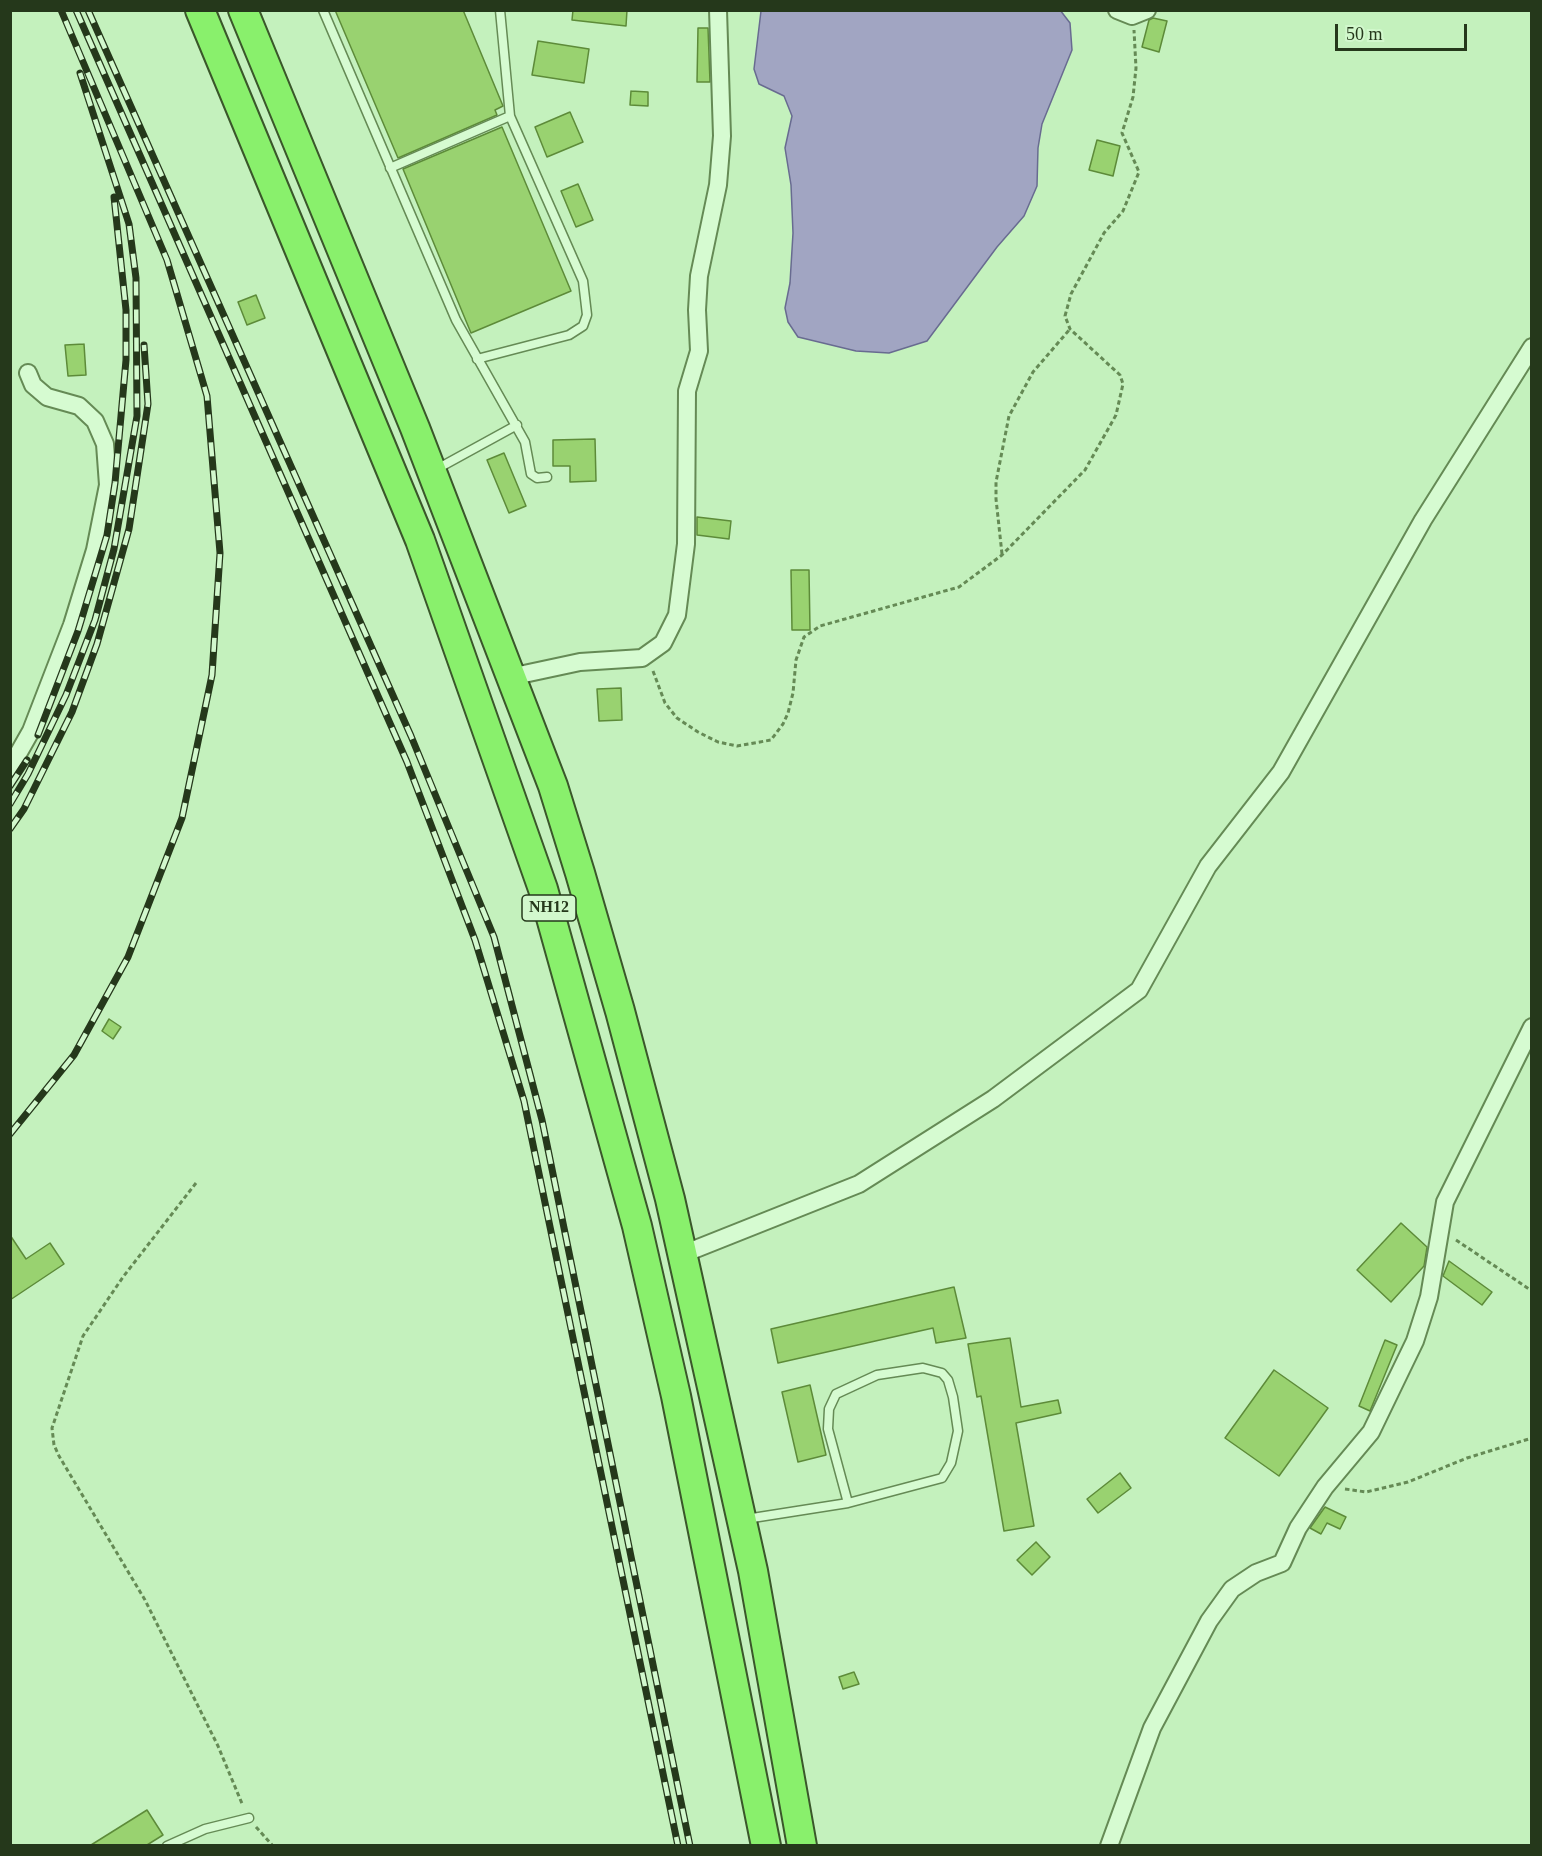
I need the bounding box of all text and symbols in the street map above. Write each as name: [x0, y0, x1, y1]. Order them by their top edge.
scale bar: [1338, 12, 1470, 50]
text: 50 m: [1346, 24, 1383, 44]
road number: NH12: [522, 895, 576, 921]

